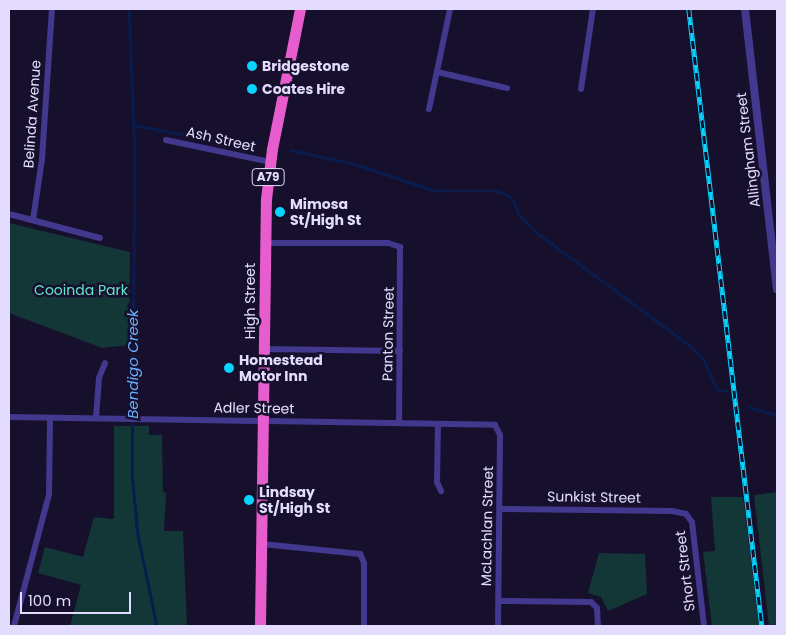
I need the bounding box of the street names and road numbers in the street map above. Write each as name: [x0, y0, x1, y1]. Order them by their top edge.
street label: Belinda Avenue: [20, 59, 44, 169]
street label: Allingham Street: [733, 92, 763, 208]
street label: Ash Street: [185, 123, 257, 155]
road number: A79: [250, 168, 286, 186]
street label: High Street: [242, 263, 258, 339]
street label: Panton Street: [379, 287, 397, 381]
street label: Adler Street: [213, 399, 295, 417]
street label: McLachlan Street: [478, 466, 496, 586]
street label: Sunkist Street: [547, 488, 641, 506]
street label: Short Street: [672, 530, 698, 612]

